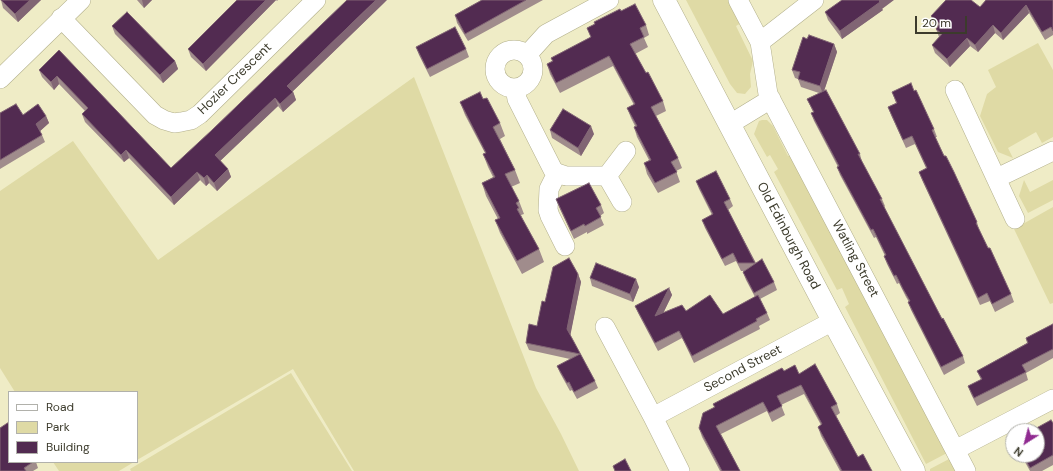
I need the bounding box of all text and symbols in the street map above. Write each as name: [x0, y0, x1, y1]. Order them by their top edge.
scale bar: [917, 8, 969, 34]
text: 20 m: [922, 15, 951, 31]
street label: Hozier Crescent: [195, 40, 275, 118]
street label: Old Edinburgh Road: [753, 180, 823, 292]
street label: Watling Street: [828, 218, 882, 300]
street label: Second Street: [701, 342, 785, 396]
legend: [8, 391, 138, 463]
text: Road: [46, 399, 74, 415]
text: Park: [46, 419, 70, 435]
north arrow: [1005, 423, 1045, 463]
text: Building: [46, 439, 90, 455]
text: N: [1011, 444, 1026, 460]

